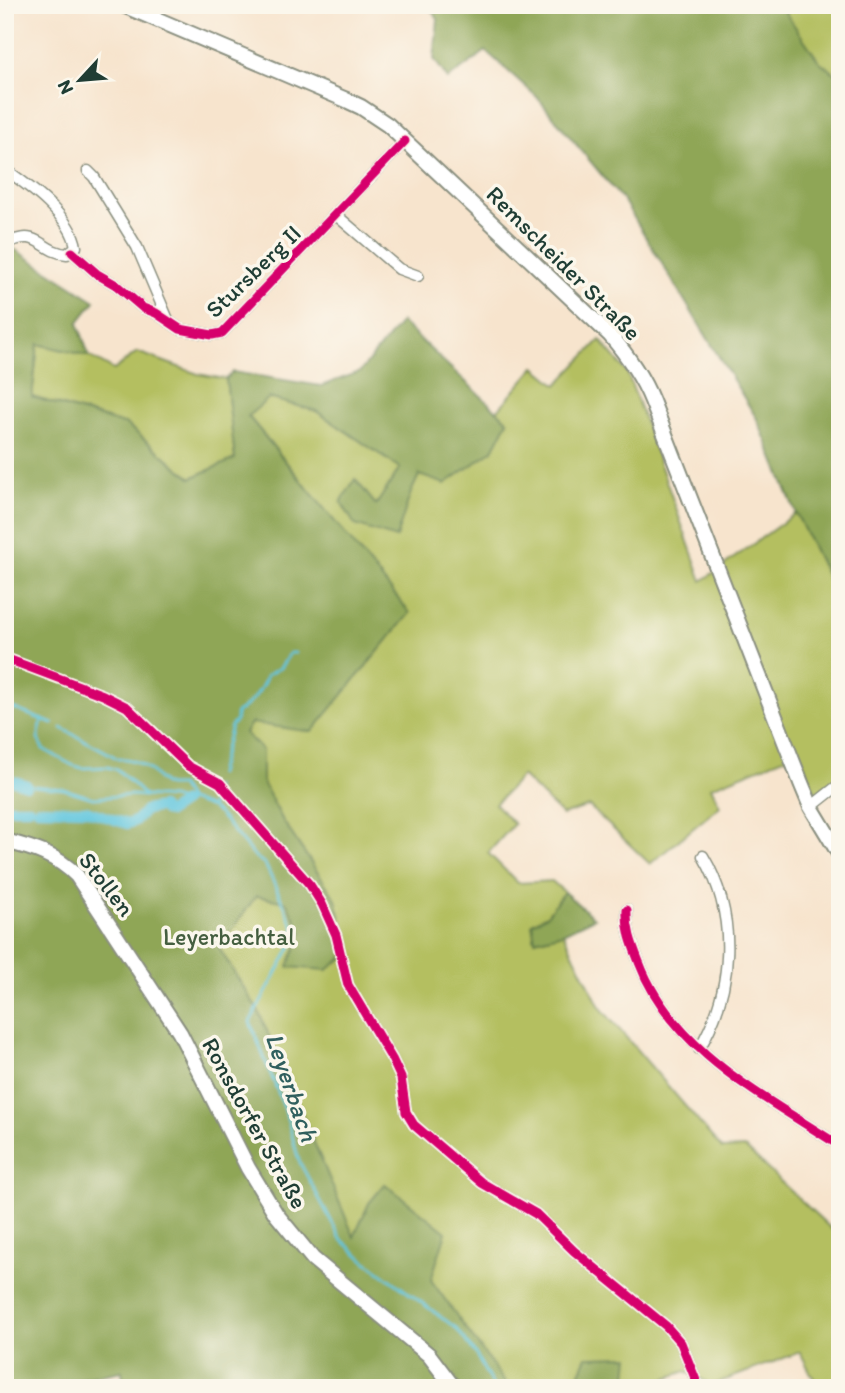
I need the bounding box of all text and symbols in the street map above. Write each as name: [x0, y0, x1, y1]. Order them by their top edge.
north arrow: [46, 46, 116, 116]
text: N: [52, 76, 78, 98]
street label: Remscheider Straße: [480, 179, 648, 347]
street label: Stursberg II: [199, 218, 307, 324]
street label: Stollen: [73, 846, 141, 922]
park label: Leyerbachtal: [163, 922, 295, 951]
water label: Leyerbach: [259, 1029, 326, 1146]
street label: Ronsdorfer Straße: [196, 1032, 314, 1214]

